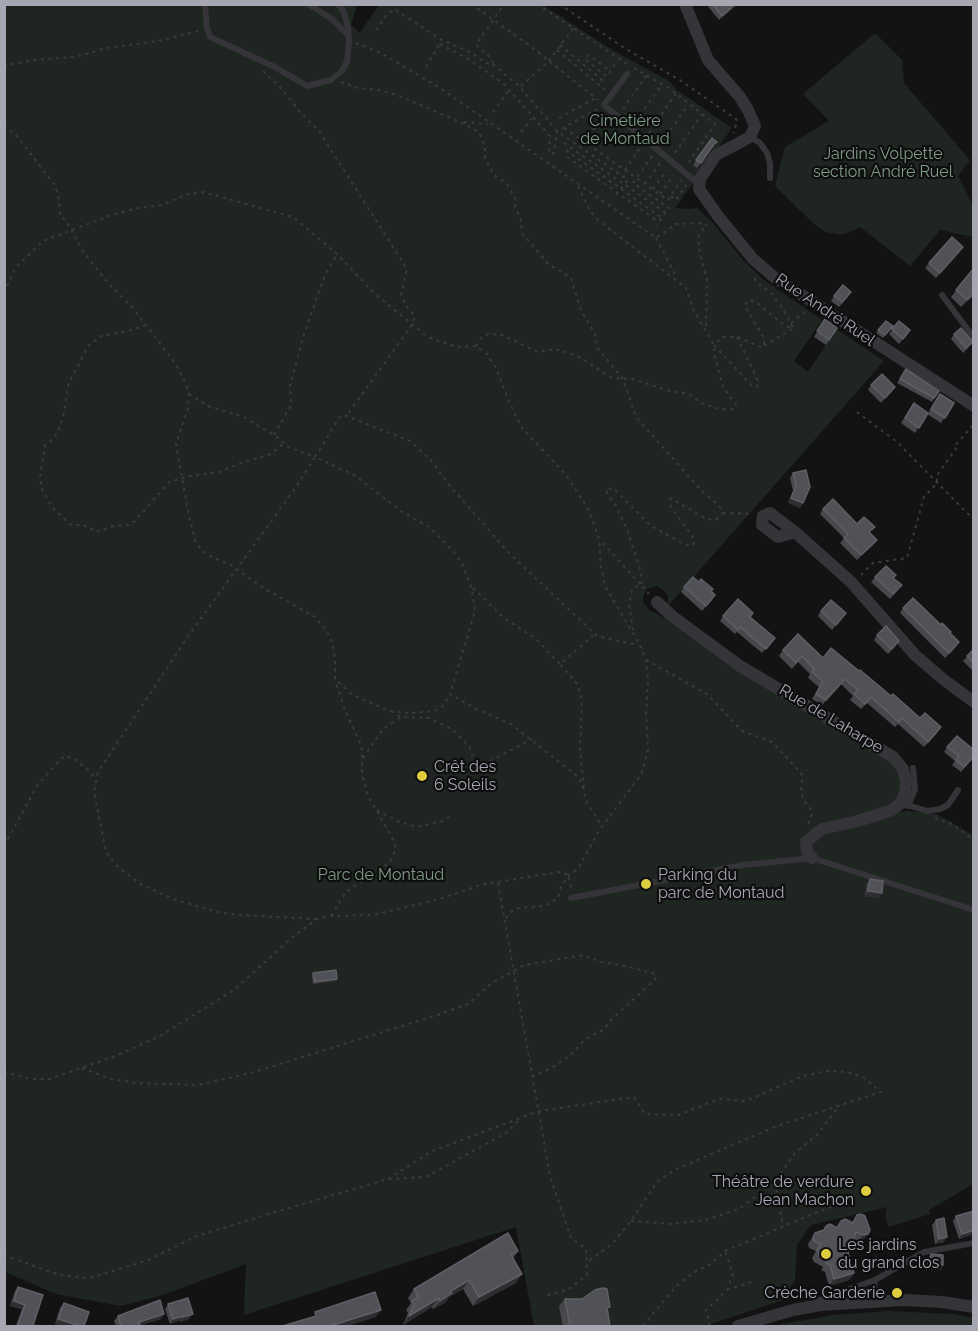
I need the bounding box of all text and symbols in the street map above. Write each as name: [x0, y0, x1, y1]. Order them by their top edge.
park label: Cimetière de Montaud: [580, 111, 670, 149]
park label: Jardins Volpette section André Ruel: [813, 144, 953, 182]
street label: Rue André Ruel: [772, 270, 878, 350]
street label: Rue de Laharpe: [776, 680, 886, 758]
place label: Crêt des 6 Soleils: [434, 757, 496, 795]
marker: Crêt des 6 Soleils: [415, 769, 429, 783]
park label: Parc de Montaud: [318, 865, 444, 885]
place label: Parking du parc de Montaud: [658, 865, 784, 903]
marker: Parking du parc de Montaud: [639, 877, 653, 891]
place label: Théâtre de verdure Jean Machon: [712, 1172, 854, 1210]
marker: Théâtre de verdure Jean Machon: [859, 1184, 873, 1198]
place label: Les jardins du grand clos: [838, 1235, 939, 1273]
marker: Les jardins du grand clos: [819, 1247, 833, 1261]
place label: Crèche Garderie: [764, 1283, 885, 1303]
marker: Crèche Garderie: [890, 1286, 904, 1300]

